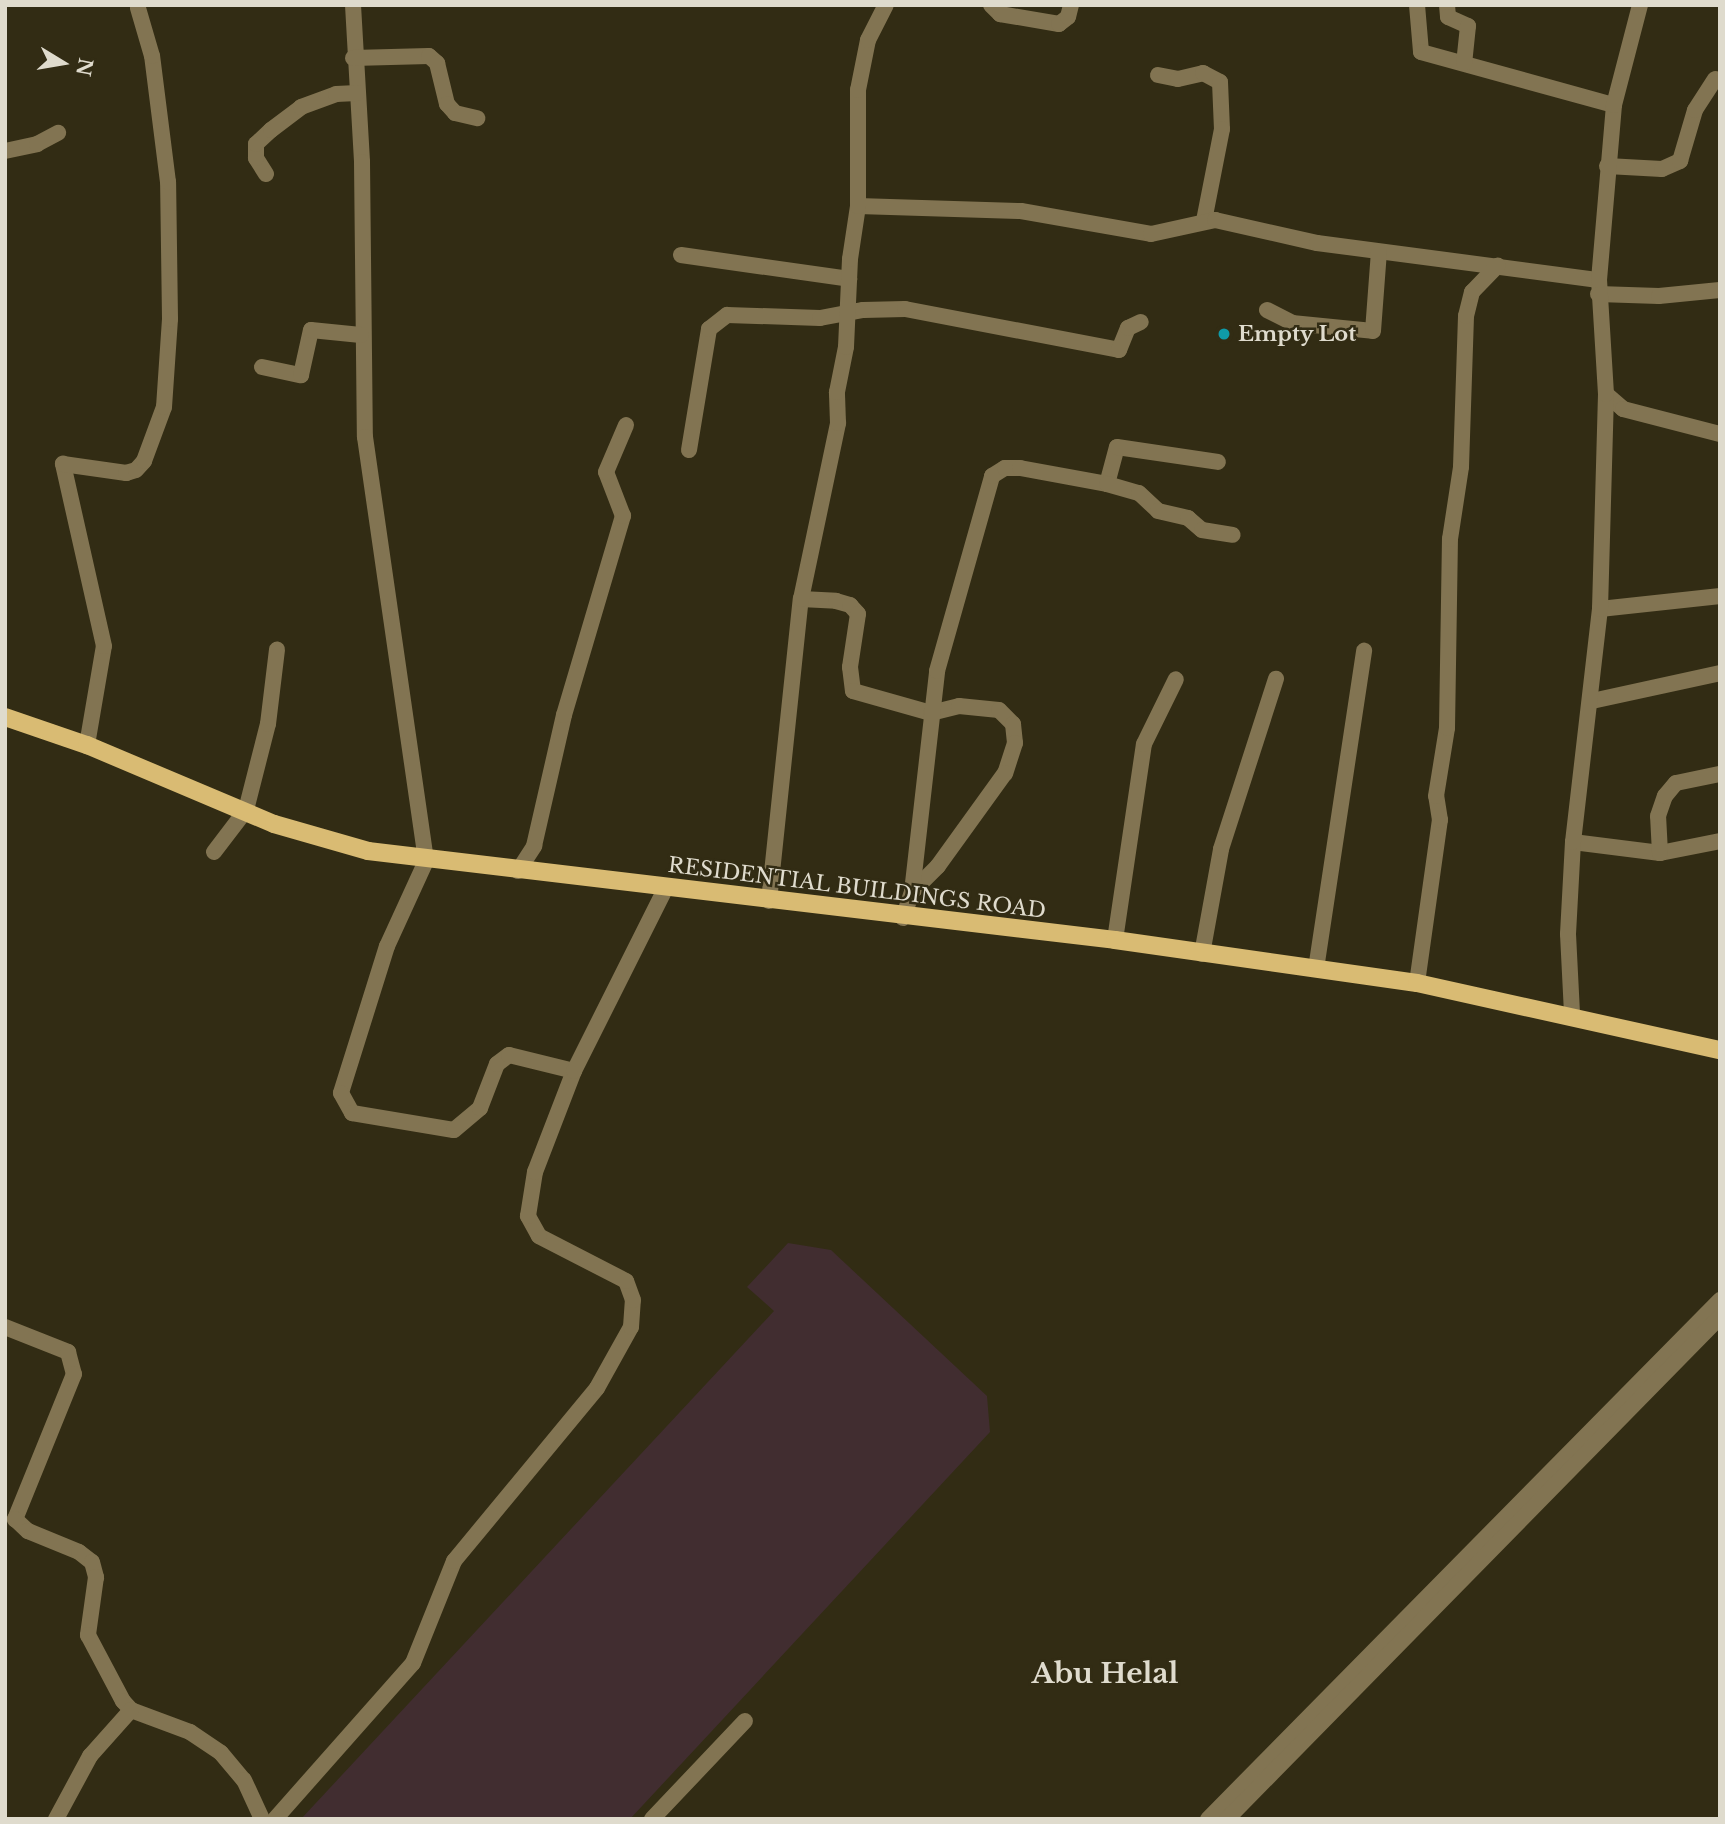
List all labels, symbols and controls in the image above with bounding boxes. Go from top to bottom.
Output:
north arrow [28,28,98,98]
text: N [71,56,97,78]
place label: Empty Lot [1238,321,1357,347]
marker: Empty Lot [1216,326,1232,342]
street label: RESIDENTIAL BUILDINGS ROAD [666,852,1048,924]
district label: Abu Helal [1032,1657,1178,1691]

